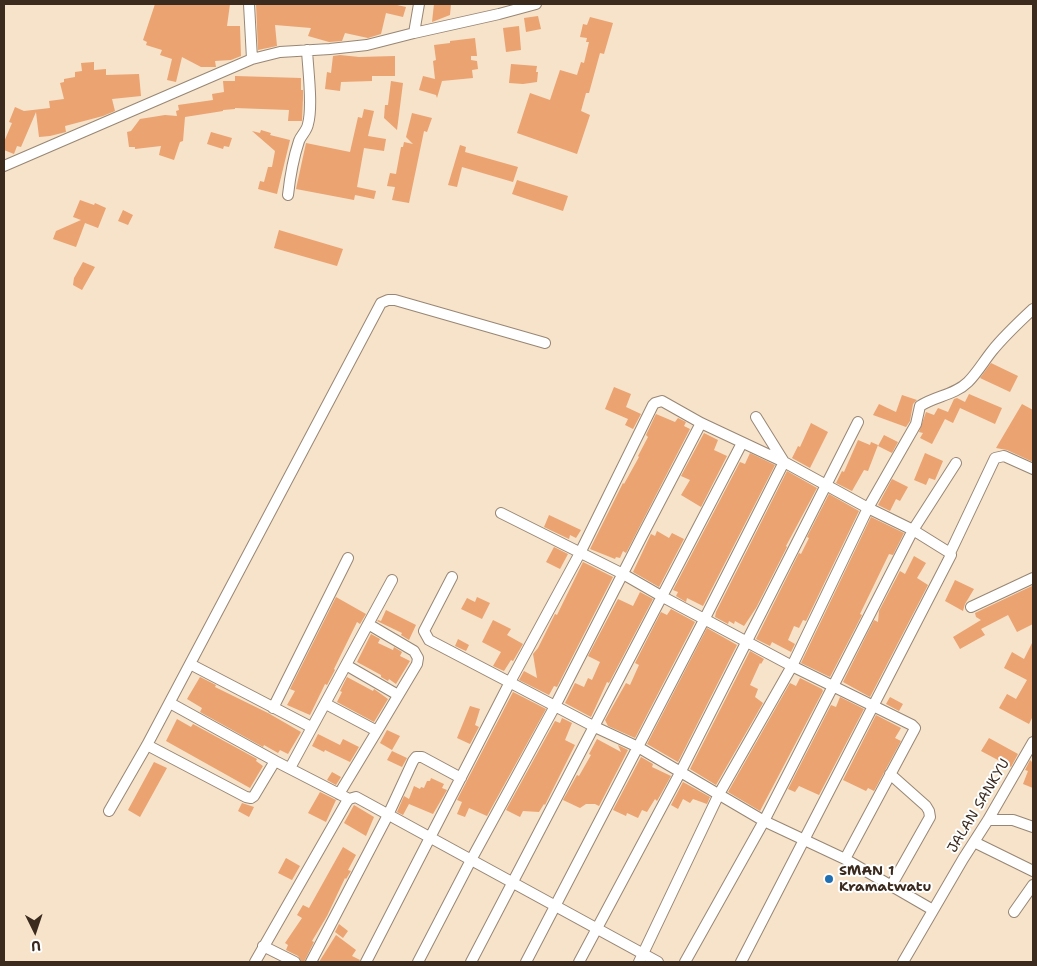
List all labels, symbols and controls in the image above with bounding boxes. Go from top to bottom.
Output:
street label: JALAN SANKYU [944,756,1014,856]
place label: SMAN 1 Kramatwatu [839,863,931,896]
marker: SMAN 1 Kramatwatu [823,873,835,885]
north arrow [10,906,60,956]
text: U [31,937,41,955]

